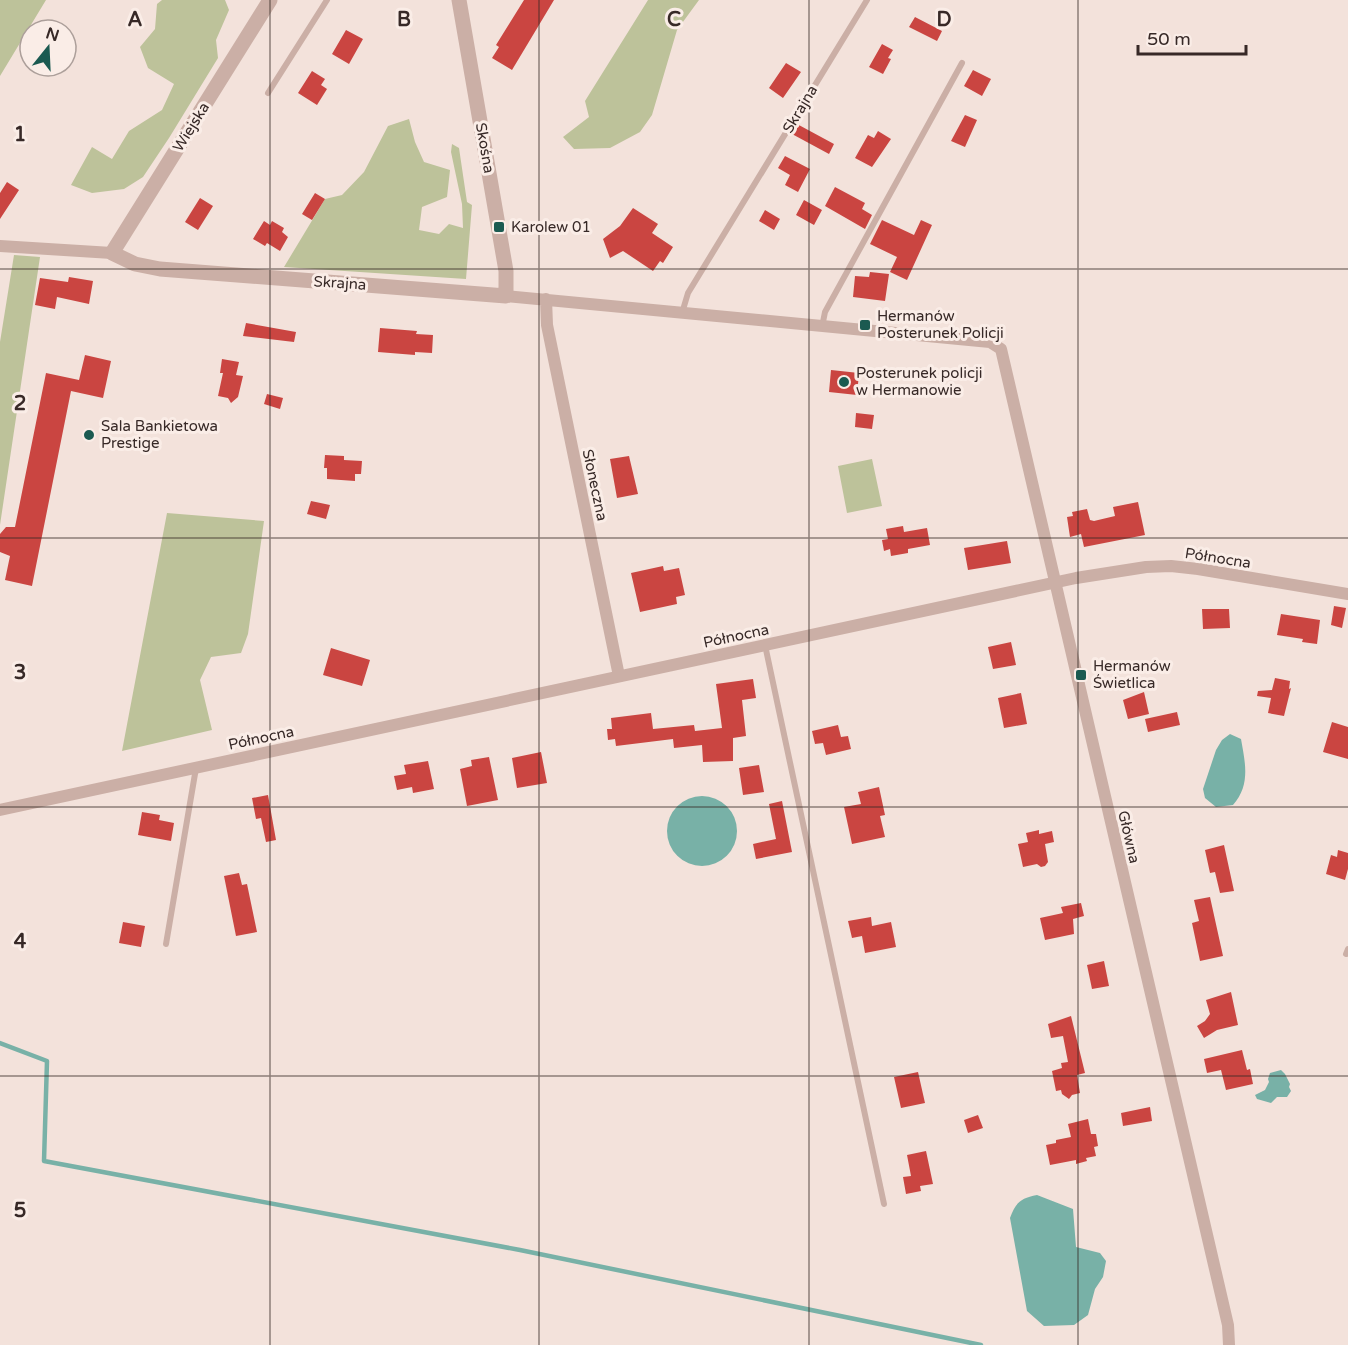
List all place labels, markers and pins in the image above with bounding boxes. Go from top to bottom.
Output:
place label: Karolew 01 [511,218,591,236]
marker: Karolew 01 [492,220,506,234]
place label: Hermanów Posterunek Policji [877,307,1004,342]
marker: Hermanów Posterunek Policji [858,318,872,332]
place label: Posterunek policji w Hermanowie [856,364,982,399]
marker: Posterunek policji w Hermanowie [837,375,851,389]
place label: Sala Bankietowa Prestige [101,417,218,452]
marker: Sala Bankietowa Prestige [82,428,96,442]
place label: Hermanów Świetlica [1093,657,1171,692]
marker: Hermanów Świetlica [1074,668,1088,682]

